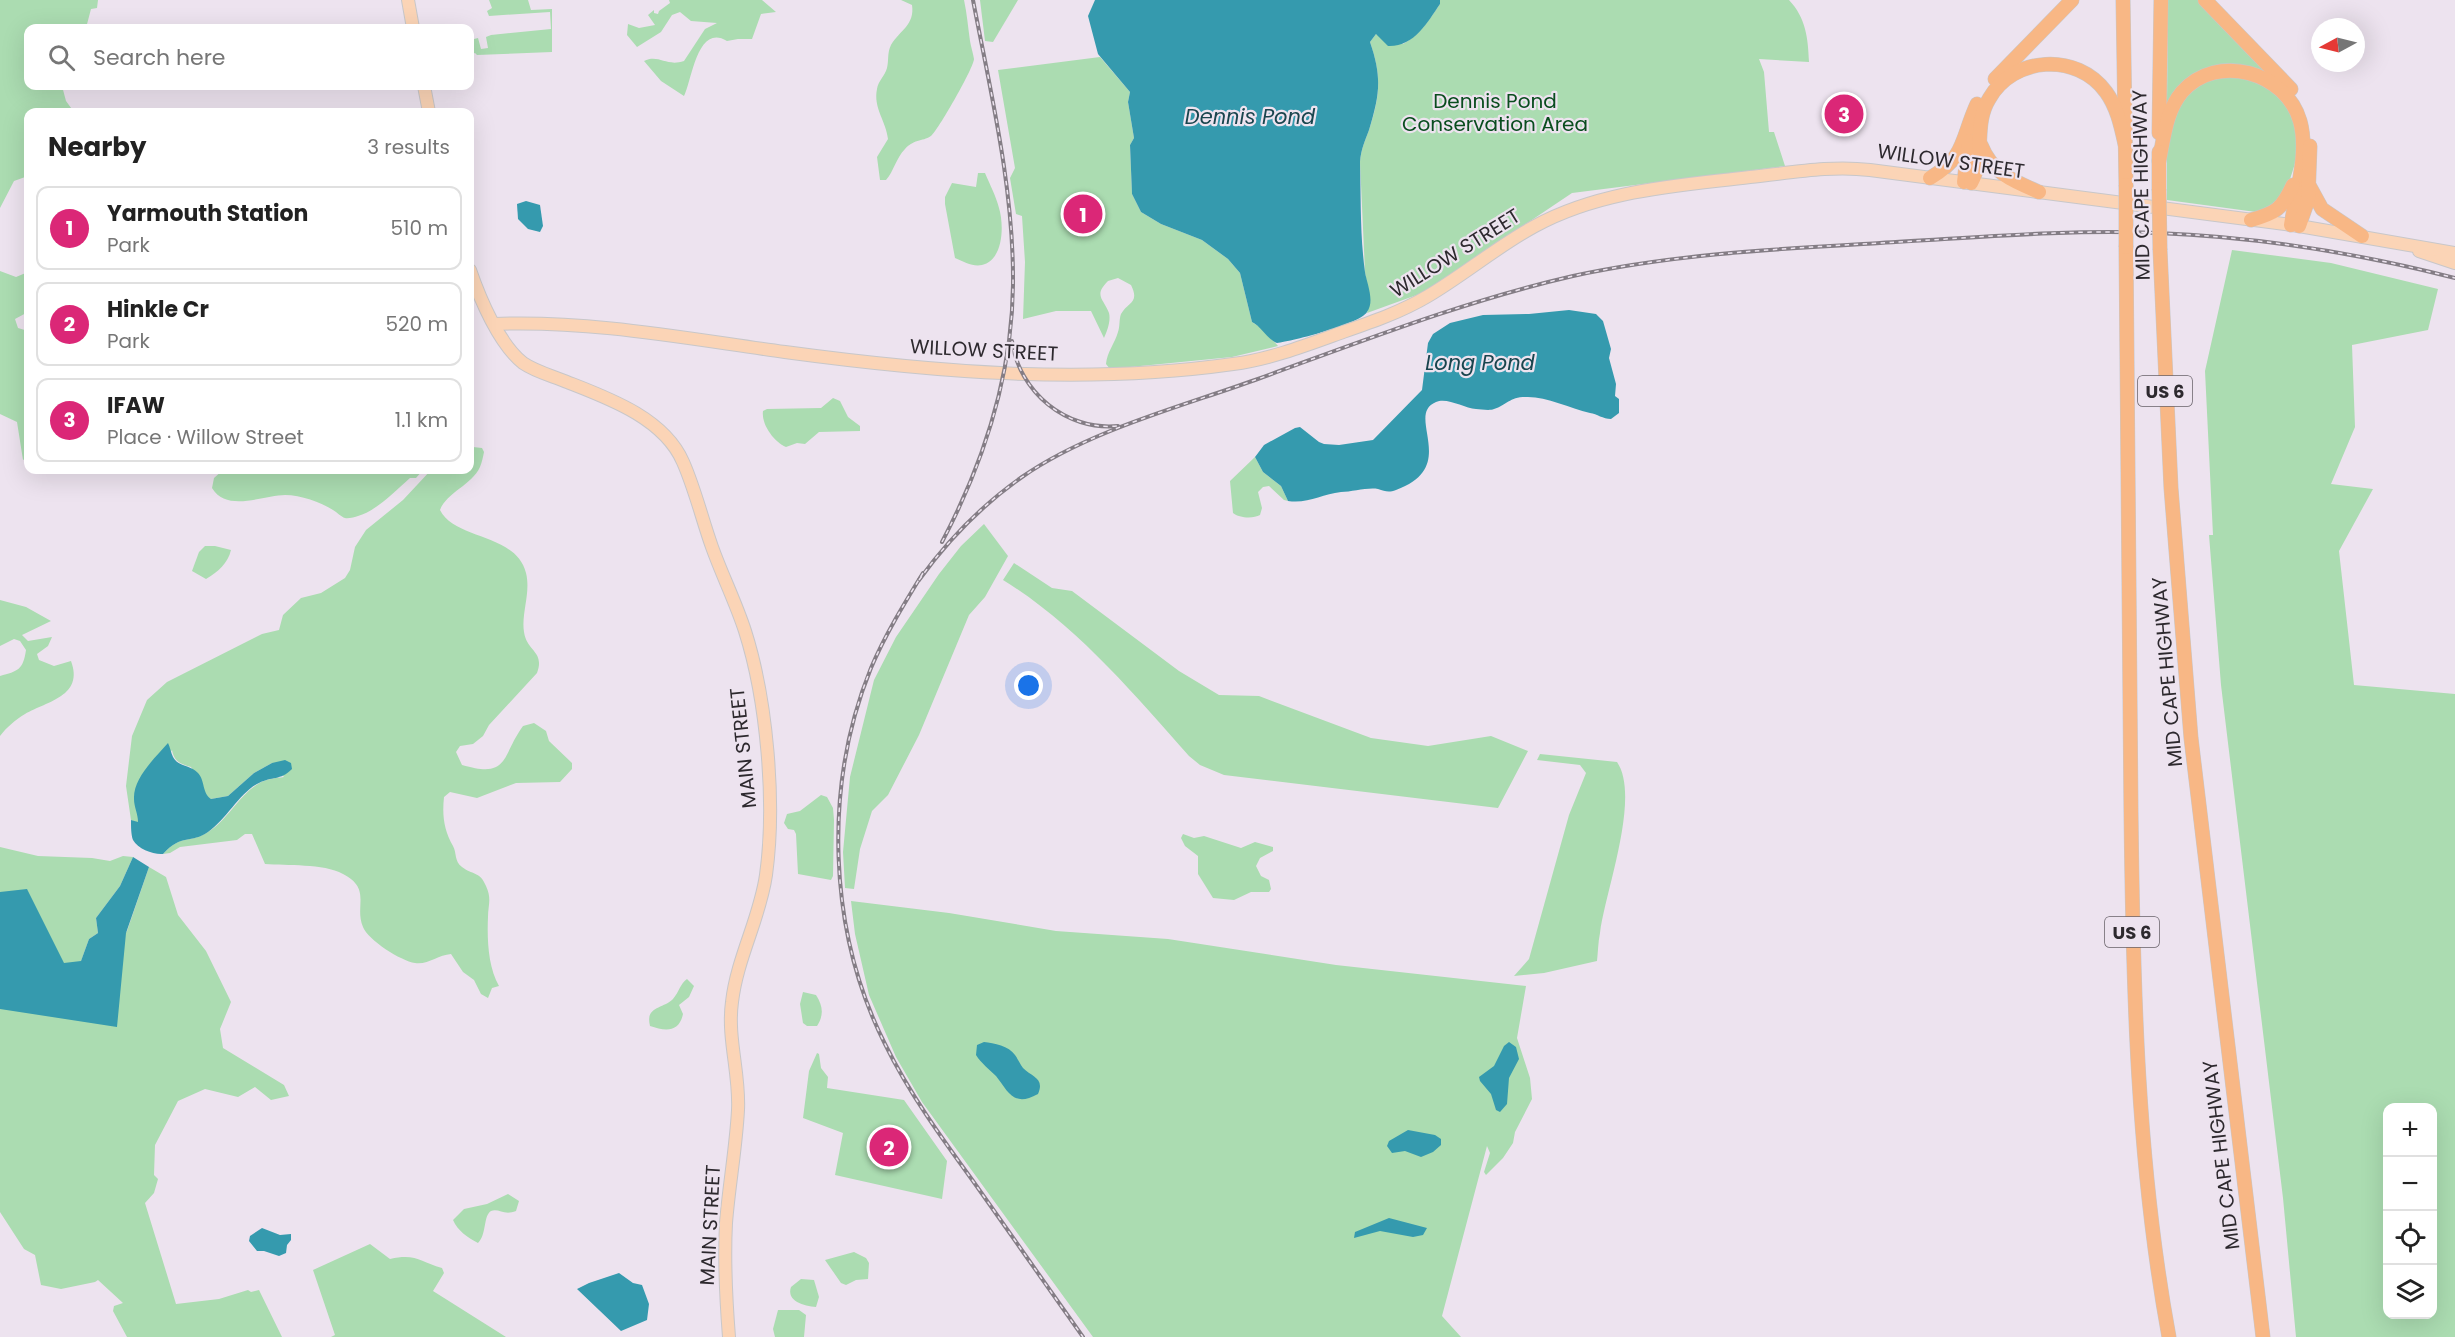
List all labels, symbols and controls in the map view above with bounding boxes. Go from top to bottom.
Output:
north arrow [2311,18,2365,72]
search box [24,24,474,90]
icon: search [45,41,78,74]
text: Search here [93,42,226,73]
park label: Dennis Pond Conservation Area [1402,87,1588,138]
street label: MID CAPE HIGHWAY [2125,89,2157,281]
pin: 3 [1824,92,1864,136]
water label: Dennis Pond [1185,102,1316,131]
text: Nearby [48,129,146,165]
text: 3 results [367,133,450,161]
street label: WILLOW STREET [1876,137,2027,185]
pin: 1 [1064,192,1102,236]
text: Yarmouth Station [107,198,308,229]
street label: WILLOW STREET [1385,202,1525,304]
text: 1 [66,214,73,242]
text: 510 m [391,214,448,242]
text: Park [107,231,150,259]
text: Hinkle Cr [107,294,209,325]
text: 2 [64,310,75,338]
text: 520 m [385,310,448,338]
text: Park [107,327,150,355]
street label: WILLOW STREET [909,332,1059,368]
water label: Long Pond [1425,348,1536,377]
road number: US 6 [2138,376,2192,406]
text: IFAW [107,390,165,421]
text: 3 [63,406,76,434]
text: 1.1 km [395,406,448,434]
text: Place · Willow Street [107,423,304,451]
street label: MID CAPE HIGHWAY [2145,576,2189,768]
your location [1014,671,1043,700]
street label: MAIN STREET [723,686,763,810]
road number: US 6 [2105,917,2159,947]
street label: MID CAPE HIGHWAY [2195,1058,2247,1251]
map controls [2383,1103,2437,1319]
button: + [2383,1103,2437,1157]
pin: 2 [870,1124,908,1170]
button: − [2383,1157,2437,1211]
street label: MAIN STREET [693,1164,727,1286]
button: locate [2383,1211,2437,1265]
button: layers [2383,1265,2437,1319]

